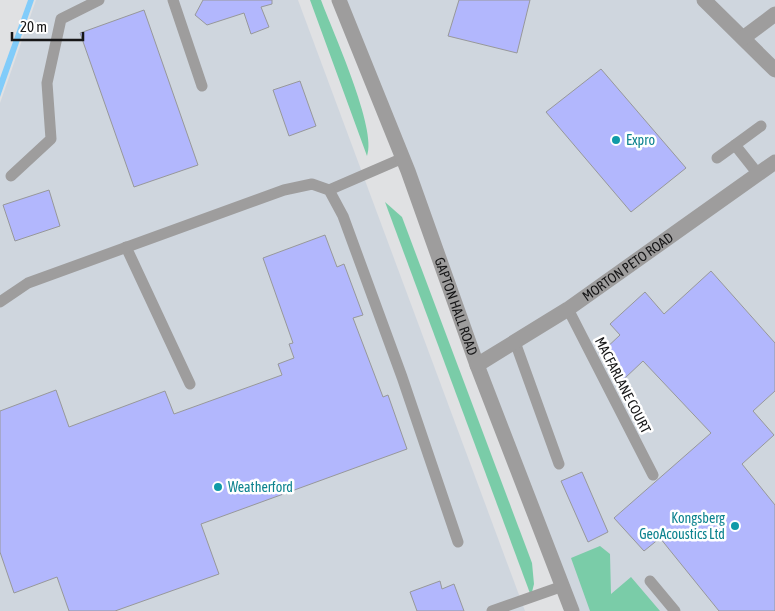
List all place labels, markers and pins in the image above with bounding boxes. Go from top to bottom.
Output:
place label: Expro [626,132,655,148]
marker: Expro [610,134,622,146]
place label: Weatherford [228,479,293,495]
marker: Weatherford [212,481,224,493]
place label: Kongsberg GeoAcoustics Ltd [639,510,725,542]
marker: Kongsberg GeoAcoustics Ltd [729,520,741,532]

